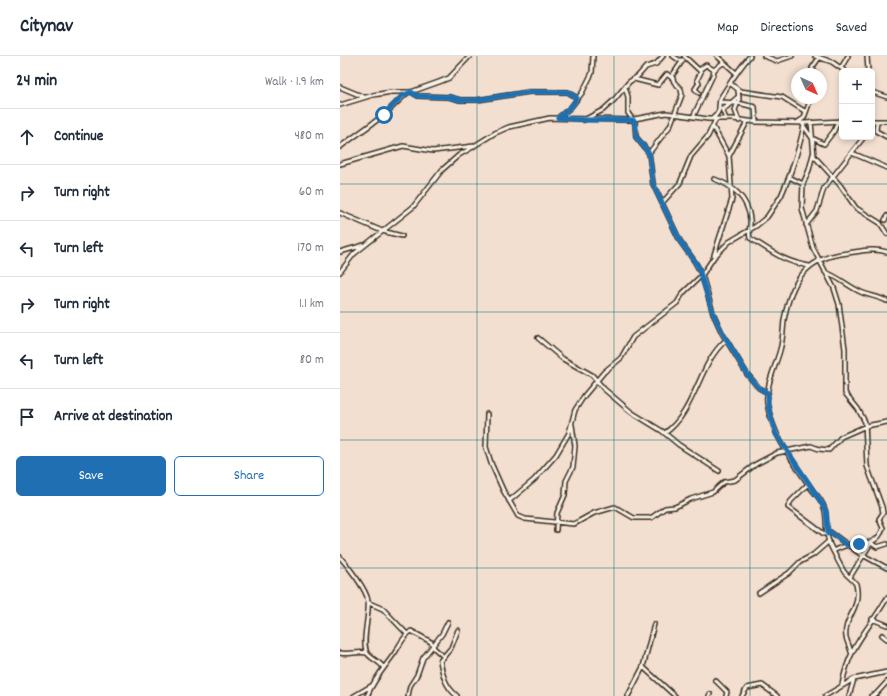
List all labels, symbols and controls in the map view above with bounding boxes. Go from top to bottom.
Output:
text: Citynav [20,14,73,41]
text: Map [717,18,739,38]
text: Directions [761,18,814,38]
text: Saved [836,18,867,38]
north arrow [791,68,827,104]
map controls [839,68,875,140]
button: + [839,68,875,104]
text: 24 min [16,70,57,94]
text: Walk · 1.9 km [265,73,324,92]
button: − [839,104,875,140]
route start [375,106,393,124]
icon: ahead [16,126,38,148]
text: Continue [54,126,103,148]
text: 480 m [294,127,324,146]
icon: right [16,182,38,204]
text: Turn right [54,182,110,204]
text: 60 m [299,183,324,202]
icon: left [16,238,38,260]
text: Turn left [54,238,103,260]
text: 170 m [297,239,324,258]
icon: right [16,294,38,316]
text: Turn right [54,294,110,316]
text: 1.1 km [299,295,324,314]
icon: left [16,350,38,372]
text: Turn left [54,350,103,372]
text: 80 m [300,351,324,370]
icon: arrive [16,406,38,428]
text: Arrive at destination [54,406,172,428]
button: Save [16,456,166,496]
button: Share [174,456,324,496]
route end [850,535,868,553]

